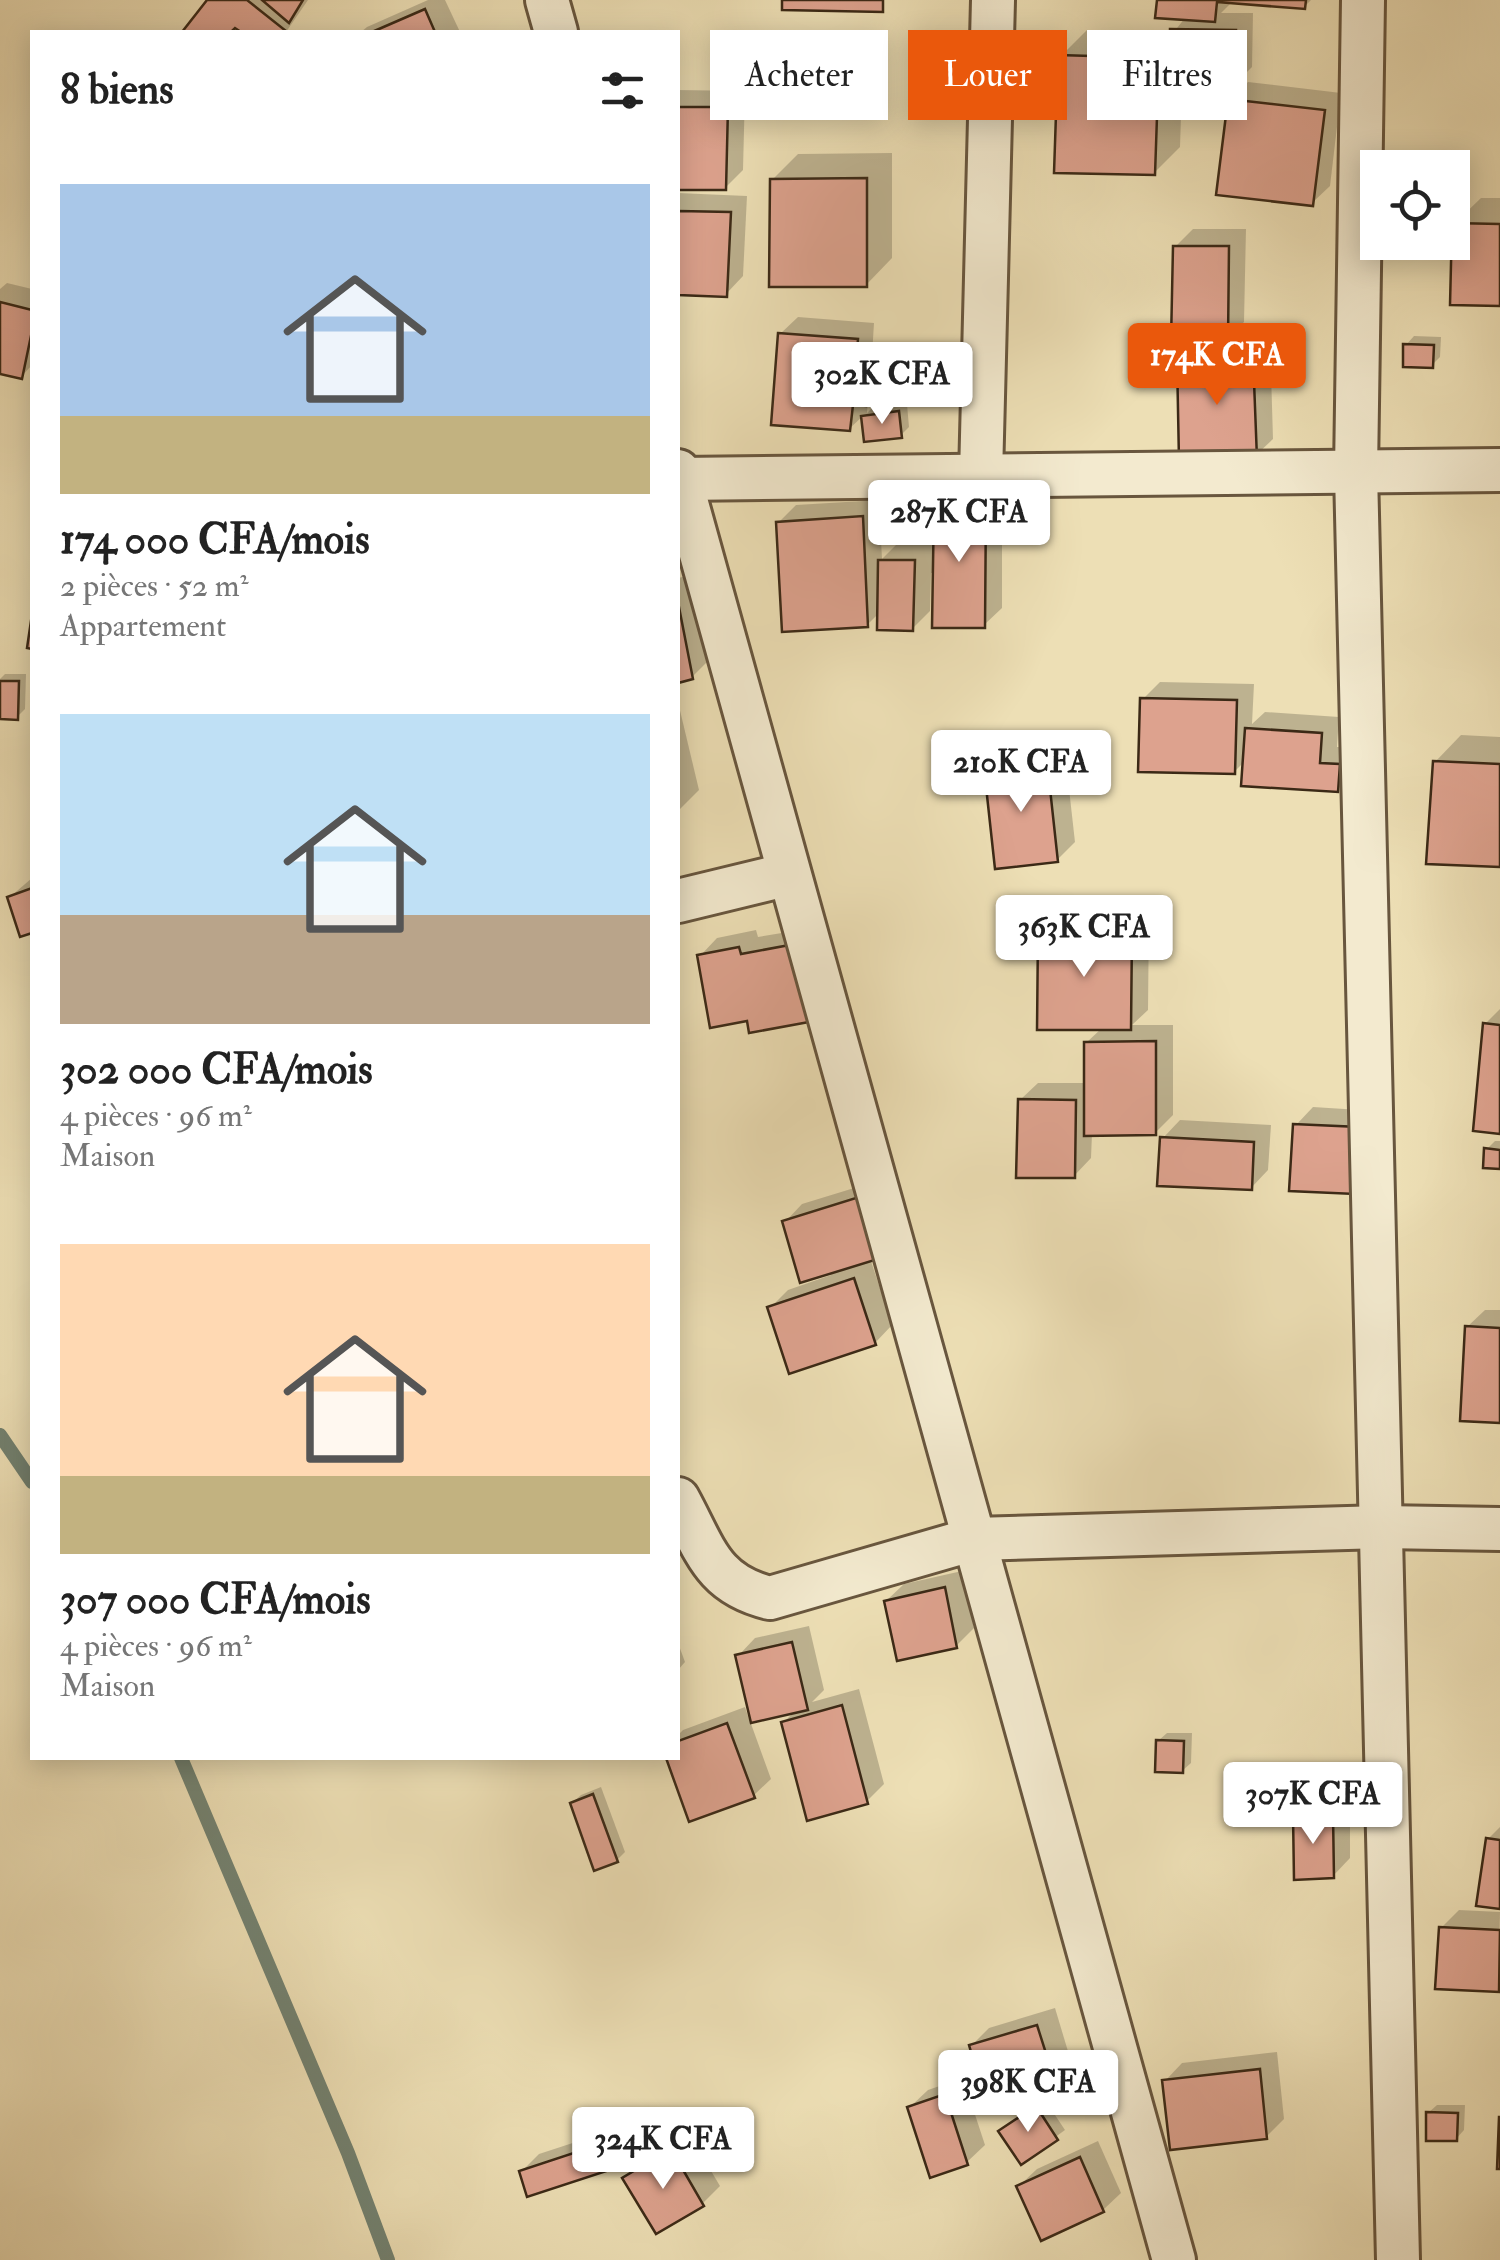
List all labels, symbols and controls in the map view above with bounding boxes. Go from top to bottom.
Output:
chip: Acheter [710,30,888,120]
chip: Louer [908,30,1067,120]
chip: Filtres [1087,30,1247,120]
icon: filters [595,63,650,118]
text: 8 biens [60,64,174,116]
map controls [1360,150,1470,260]
button: locate [1360,150,1470,260]
icon: home [265,249,445,429]
pin: 174K CFA [1114,323,1320,408]
text: 174K CFA [1150,335,1284,375]
pin: 302K CFA [779,342,985,427]
text: 302K CFA [814,354,950,394]
pin: 287K CFA [856,480,1062,565]
text: 287K CFA [890,492,1028,532]
text: 174 000 CFA/mois [60,514,370,566]
text: 2 pièces · 52 m² [60,566,248,606]
text: Appartement [60,606,226,646]
pin: 210K CFA [918,730,1124,815]
text: 210K CFA [953,742,1089,782]
icon: home [265,779,445,959]
pin: 363K CFA [981,895,1187,980]
text: 363K CFA [1018,907,1150,947]
text: 302 000 CFA/mois [60,1044,373,1096]
text: 4 pièces · 96 m² [60,1096,252,1136]
text: Maison [60,1136,155,1176]
icon: home [265,1309,445,1489]
text: 307 000 CFA/mois [60,1574,371,1626]
text: 4 pièces · 96 m² [60,1626,252,1666]
text: Maison [60,1666,155,1706]
pin: 307K CFA [1210,1762,1416,1847]
text: 307K CFA [1245,1774,1381,1814]
pin: 398K CFA [925,2050,1131,2135]
text: 398K CFA [960,2062,1096,2102]
pin: 324K CFA [560,2107,766,2192]
text: 324K CFA [594,2119,732,2159]

